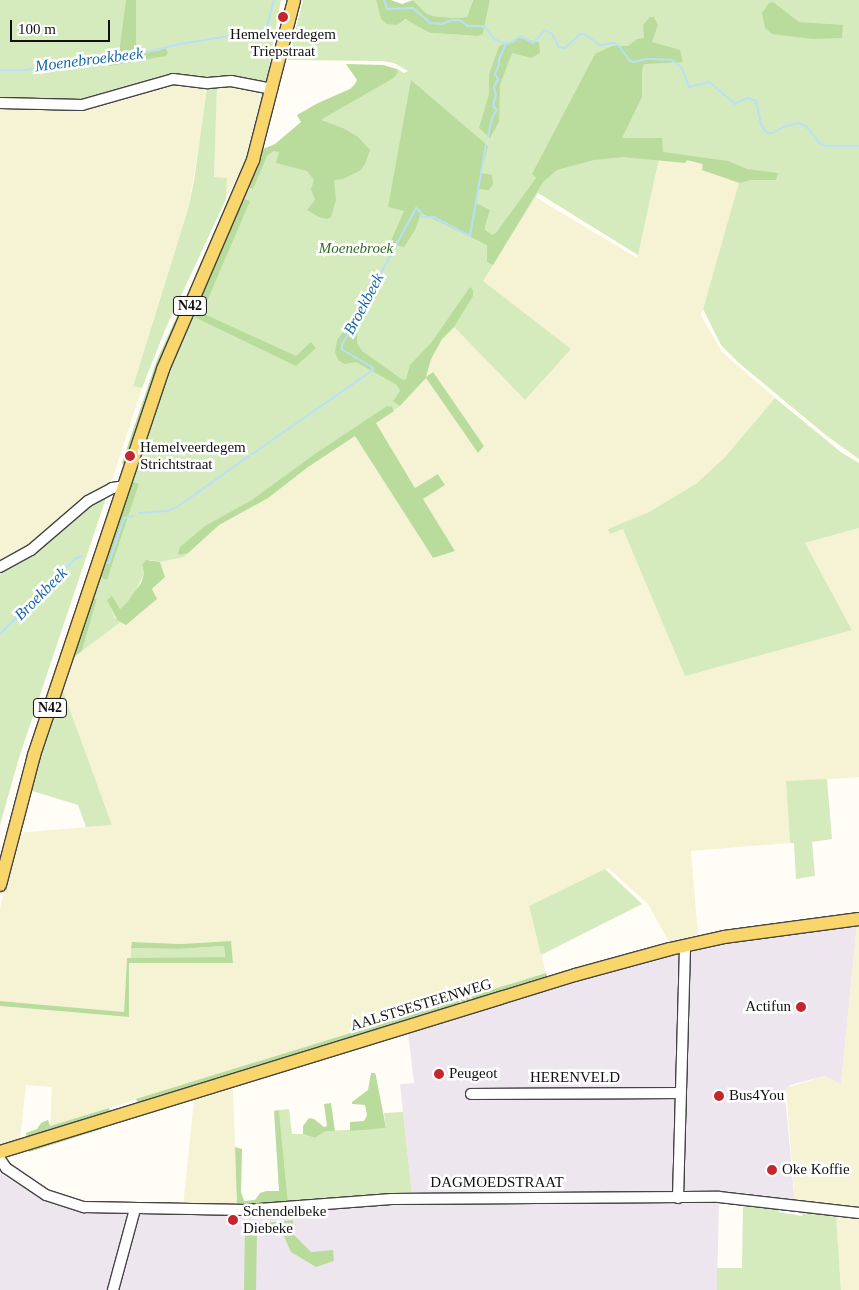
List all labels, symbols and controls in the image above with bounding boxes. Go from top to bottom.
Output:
scale bar [12,10,112,42]
marker: Hemelveerdegem Triepstraat [277,11,289,23]
text: 100 m [18,21,56,37]
place label: Hemelveerdegem Triepstraat [230,25,336,60]
water label: Moenebroekbeek [34,44,144,76]
park label: Moenebroek [319,240,393,258]
water label: Broekbeek [340,270,388,338]
road number: N42 [172,294,208,318]
place label: Hemelveerdegem Strichtstraat [140,438,246,473]
marker: Hemelveerdegem Strichtstraat [124,450,136,462]
water label: Broekbeek [11,564,71,624]
road number: N42 [32,696,68,720]
street label: AALSTSESTEENWEG [348,975,494,1035]
place label: Actifun [745,998,791,1016]
marker: Actifun [795,1001,807,1013]
place label: Peugeot [449,1065,497,1083]
marker: Peugeot [433,1068,445,1080]
street label: HERENVELD [530,1069,620,1087]
place label: Bus4You [729,1087,784,1105]
marker: Bus4You [713,1090,725,1102]
place label: Oke Koffie [782,1161,850,1179]
marker: Oke Koffie [766,1164,778,1176]
street label: DAGMOEDSTRAAT [430,1174,564,1192]
place label: Schendelbeke Diebeke [243,1202,326,1237]
marker: Schendelbeke Diebeke [227,1214,239,1226]

